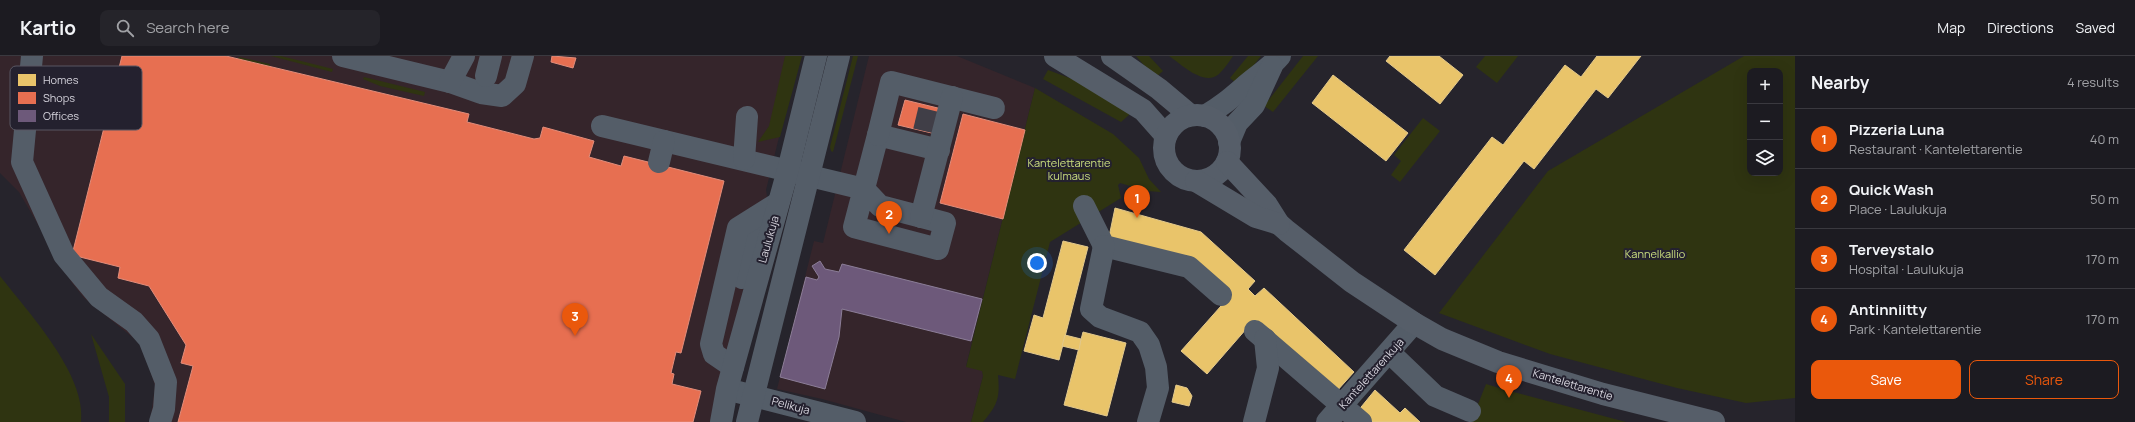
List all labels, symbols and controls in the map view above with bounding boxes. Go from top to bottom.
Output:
search box [100,10,380,46]
text: Kartio [20,15,76,41]
icon: search [114,17,136,39]
text: Search here [146,17,230,38]
text: Map [1937,18,1965,37]
text: Directions [1987,18,2054,37]
text: Saved [2076,18,2115,37]
legend [10,66,142,130]
map controls [1747,68,1783,176]
button: + [1747,68,1783,104]
text: Nearby [1811,71,1869,94]
text: Homes [43,72,79,87]
text: 4 results [2067,73,2119,91]
text: Shops [43,90,75,105]
button: − [1747,104,1783,140]
text: Offices [43,108,79,123]
text: Pizzeria Luna [1849,119,1944,140]
text: 1 [1821,130,1827,148]
text: 40 m [2090,130,2119,148]
button: layers [1747,140,1783,176]
text: Restaurant · Kantelettarentie [1849,140,2023,158]
park label: Kantelettarentie kulmaus [1027,155,1111,183]
text: Quick Wash [1849,179,1934,200]
pin: 1 [1124,185,1150,218]
text: 2 [1820,190,1828,208]
text: 50 m [2090,190,2119,208]
text: Place · Laulukuja [1849,200,1947,218]
pin: 2 [876,201,902,234]
street label: Laulukuja [754,214,782,264]
text: Terveystalo [1849,239,1934,260]
park label: Kannelkallio [1625,246,1686,261]
text: 3 [1820,250,1828,268]
text: 170 m [2086,250,2119,268]
your location [1027,253,1047,273]
text: Hospital · Laulukuja [1849,260,1964,278]
text: Antinniitty [1849,299,1927,320]
pin: 3 [562,303,588,336]
text: 4 [1820,310,1828,328]
text: 170 m [2086,310,2119,328]
text: Park · Kantelettarentie [1849,320,1981,338]
street label: Kantelettarenkuja [1335,334,1407,412]
button: Save [1811,360,1961,399]
button: Share [1969,360,2119,399]
pin: 4 [1496,365,1522,398]
street label: Kantelettarentie [1531,365,1615,403]
street label: Pelikuja [770,393,812,417]

